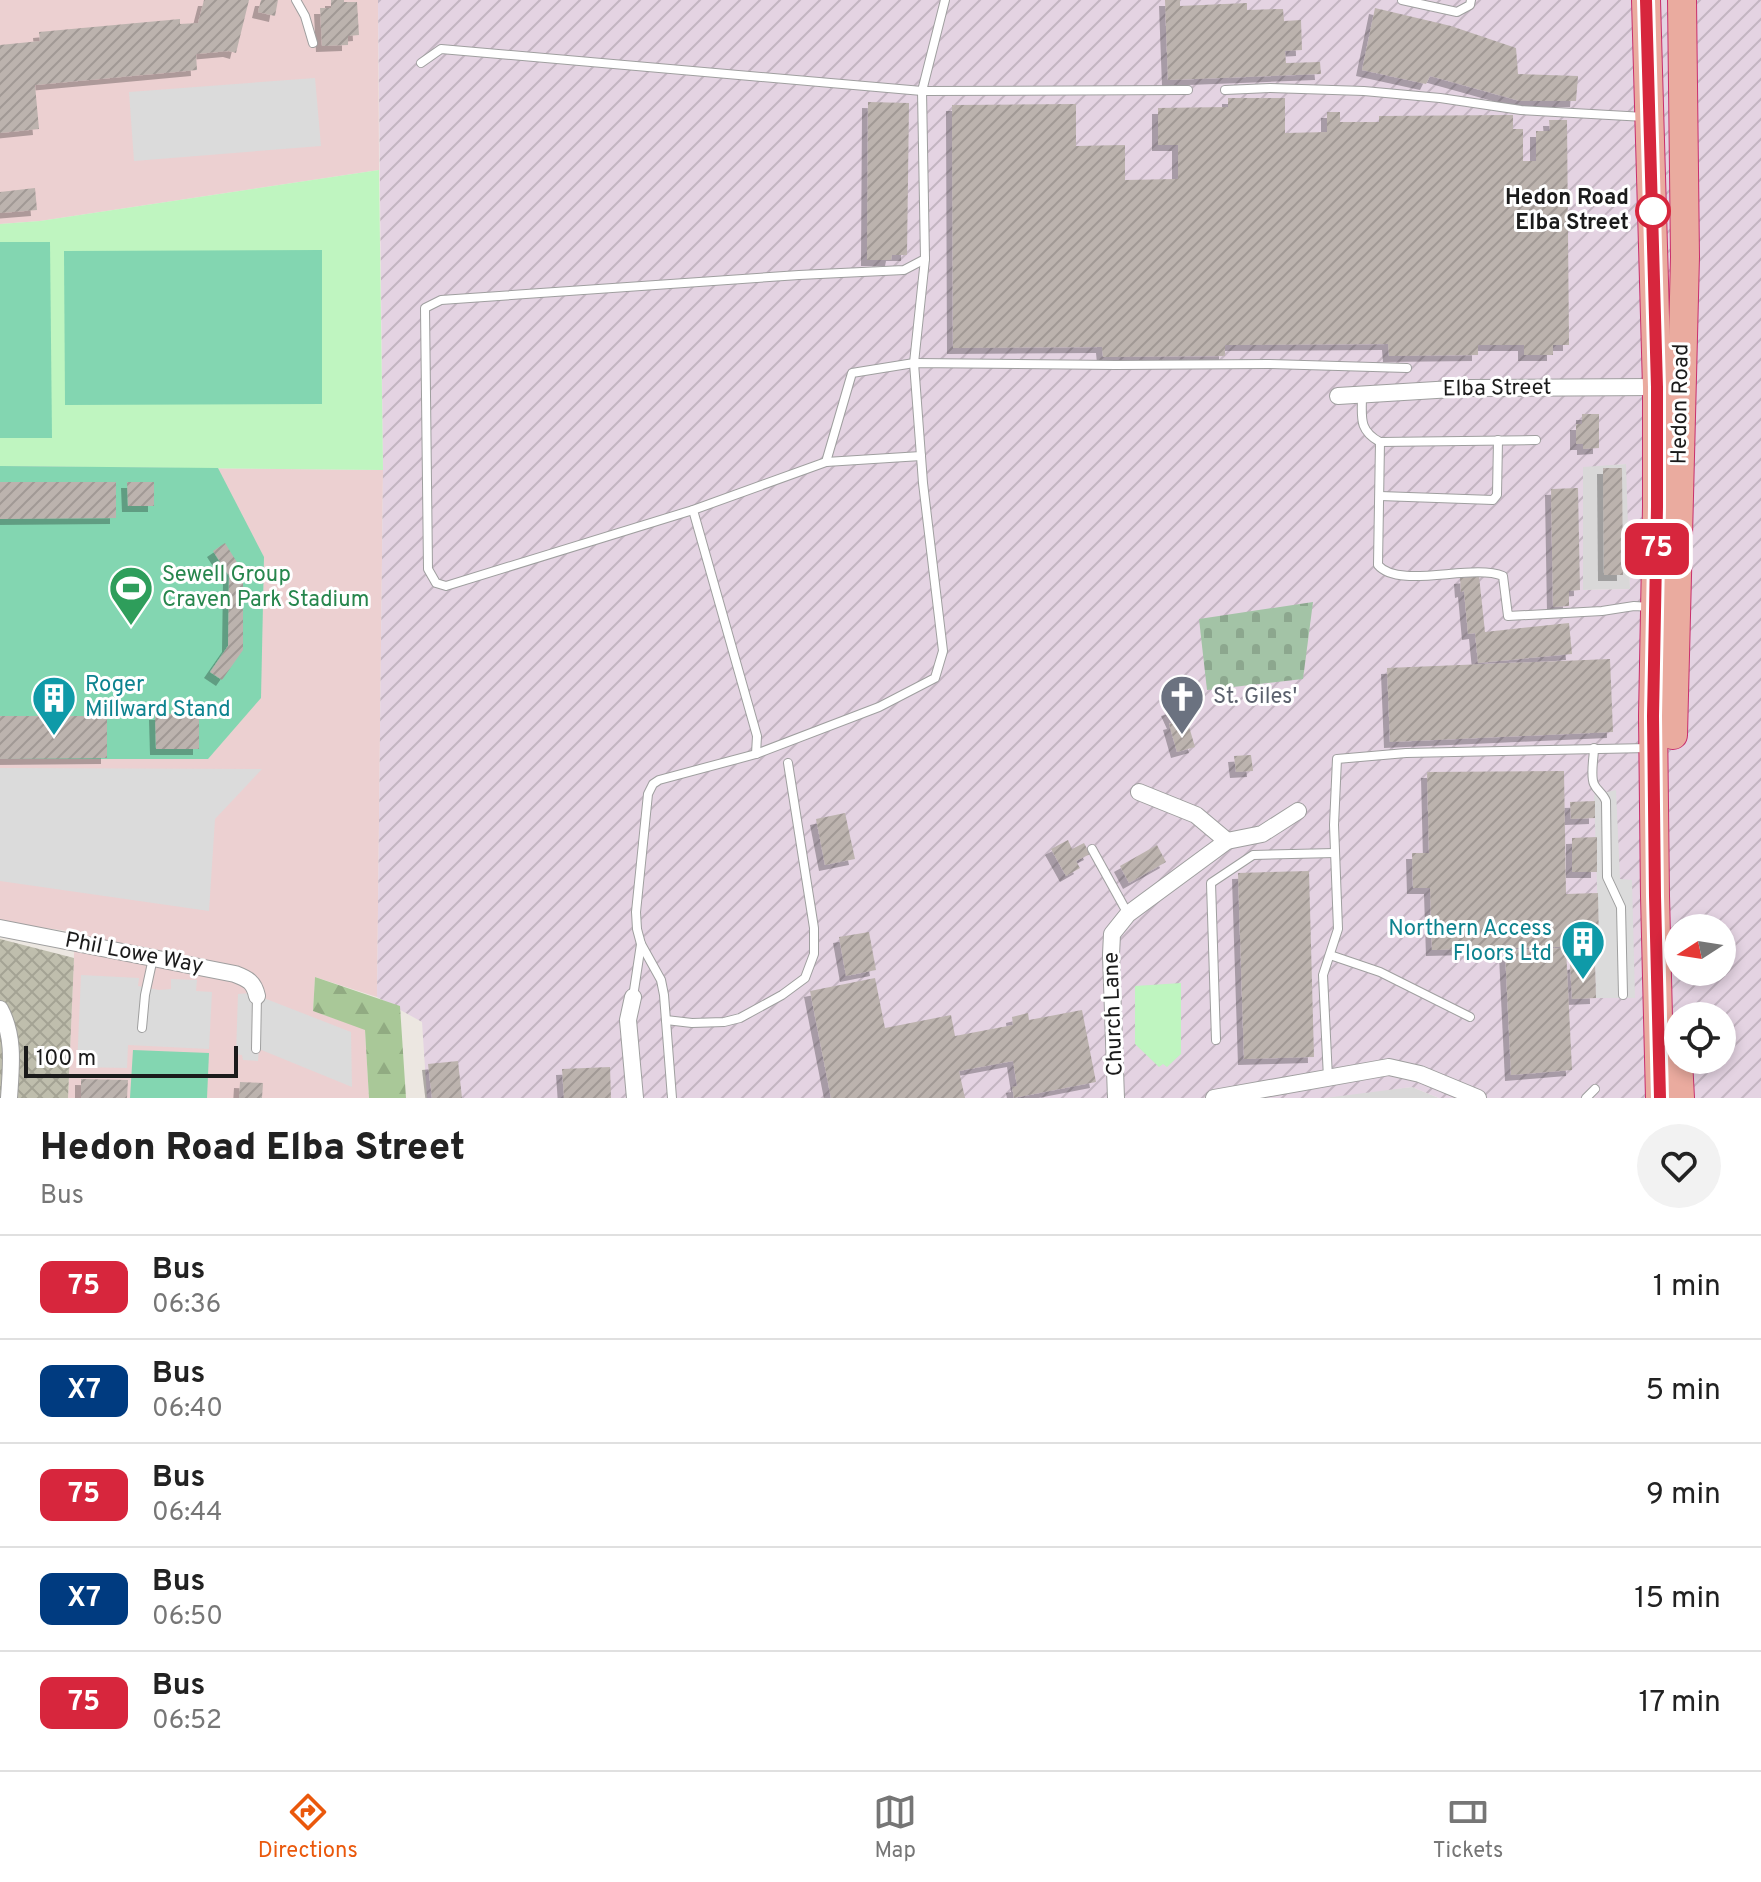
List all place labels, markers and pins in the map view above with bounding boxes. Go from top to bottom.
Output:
place label: Hedon Road Elba Street [1505,185,1629,237]
marker: Hedon Road Elba Street [1636,194,1670,228]
place label: Sewell Group Craven Park Stadium [162,562,369,614]
sports icon: Sewell Group Craven Park Stadium [107,564,155,627]
place label: Roger Millward Stand [85,672,231,724]
church icon: St. Giles' [1158,673,1206,736]
building icon: Roger Millward Stand [30,674,78,737]
place label: St. Giles' [1213,684,1297,711]
place label: Northern Access Floors Ltd [1388,916,1552,968]
building icon: Northern Access Floors Ltd [1559,918,1607,981]

